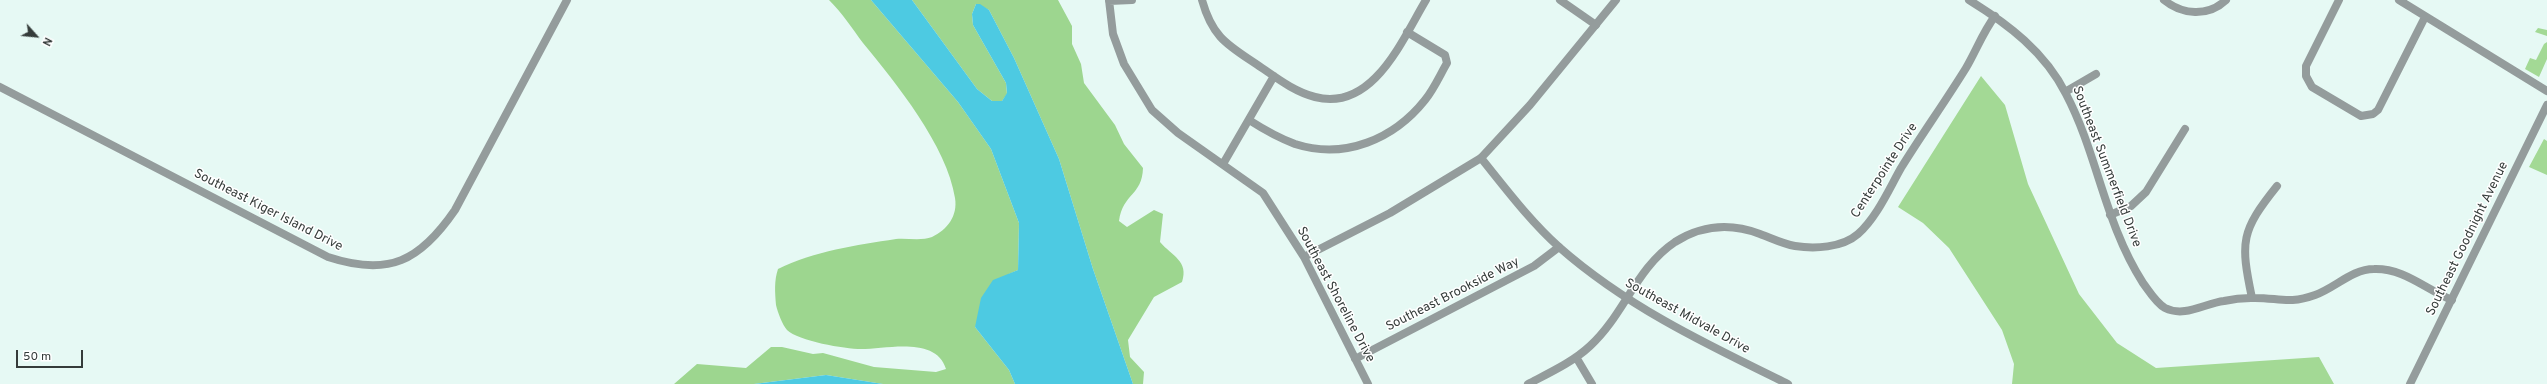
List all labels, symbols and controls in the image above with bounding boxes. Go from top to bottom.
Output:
north arrow [16,16,56,56]
text: N [39,35,55,48]
street label: Southeast Summerfield Drive [2068,84,2144,250]
street label: Centerpointe Drive [1848,120,1922,222]
street label: Southeast Goodnight Avenue [2424,159,2512,319]
street label: Southeast Kiger Island Drive [191,167,345,255]
street label: Southeast Shoreline Drive [1293,225,1377,365]
street label: Southeast Brookside Way [1384,255,1522,335]
street label: Southeast Midvale Drive [1622,276,1752,358]
scale bar [18,342,85,368]
text: 50 m [23,349,51,365]

